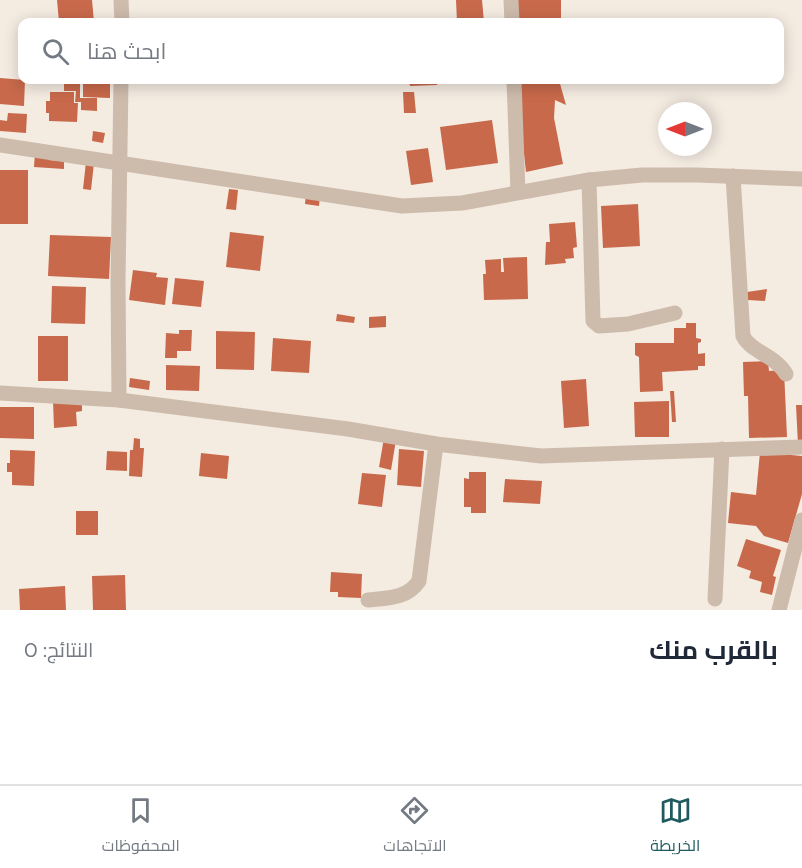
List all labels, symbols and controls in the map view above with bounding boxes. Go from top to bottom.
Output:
search box [18,18,784,84]
icon: search [39,35,72,68]
text: ابحث هنا [87,37,166,66]
north arrow [658,102,712,156]
text: بالقرب منك [649,633,778,667]
text: النتائج: 0 [24,637,94,663]
tab: المحفوظات [102,794,180,860]
tab: الاتجاهات [383,794,447,860]
tab: الخريطة [650,794,700,860]

